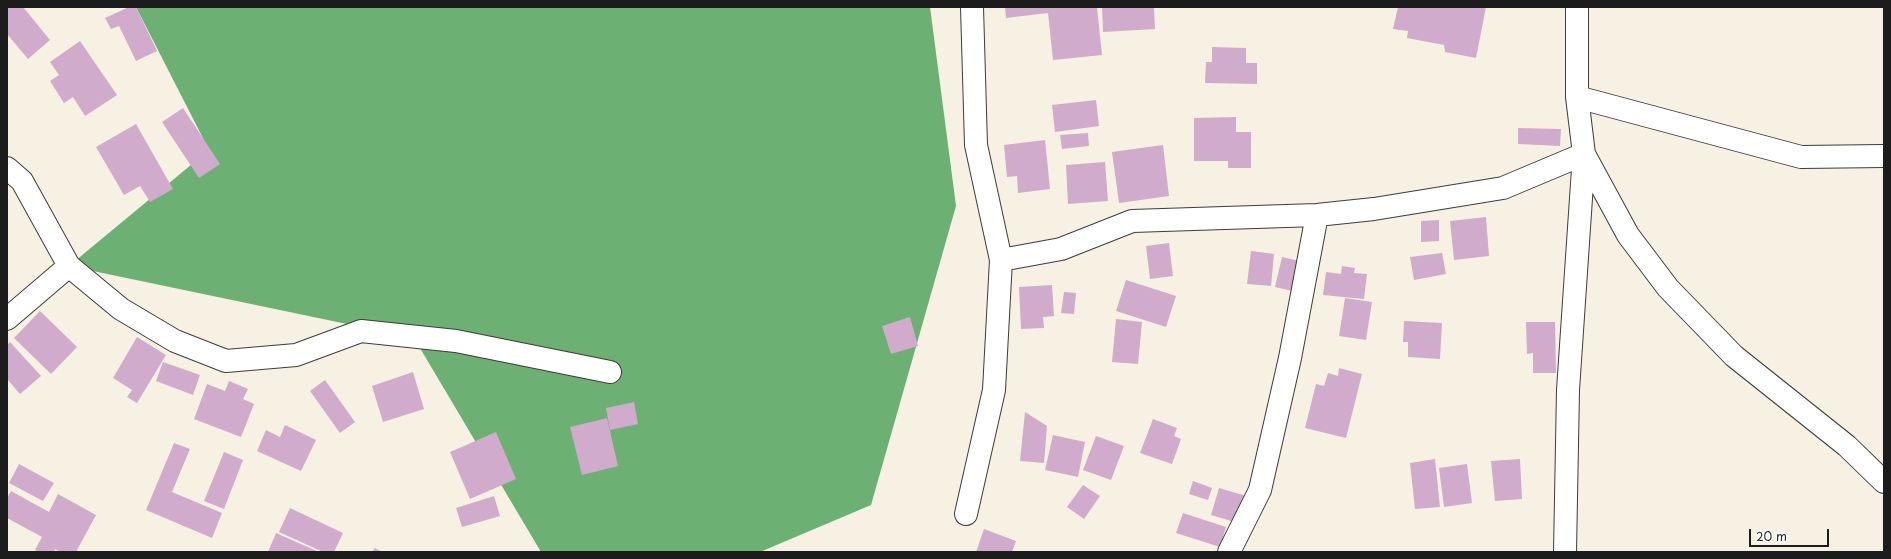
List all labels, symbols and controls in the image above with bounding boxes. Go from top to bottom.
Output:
scale bar [1751,521,1831,547]
text: 20 m [1756,527,1787,545]

